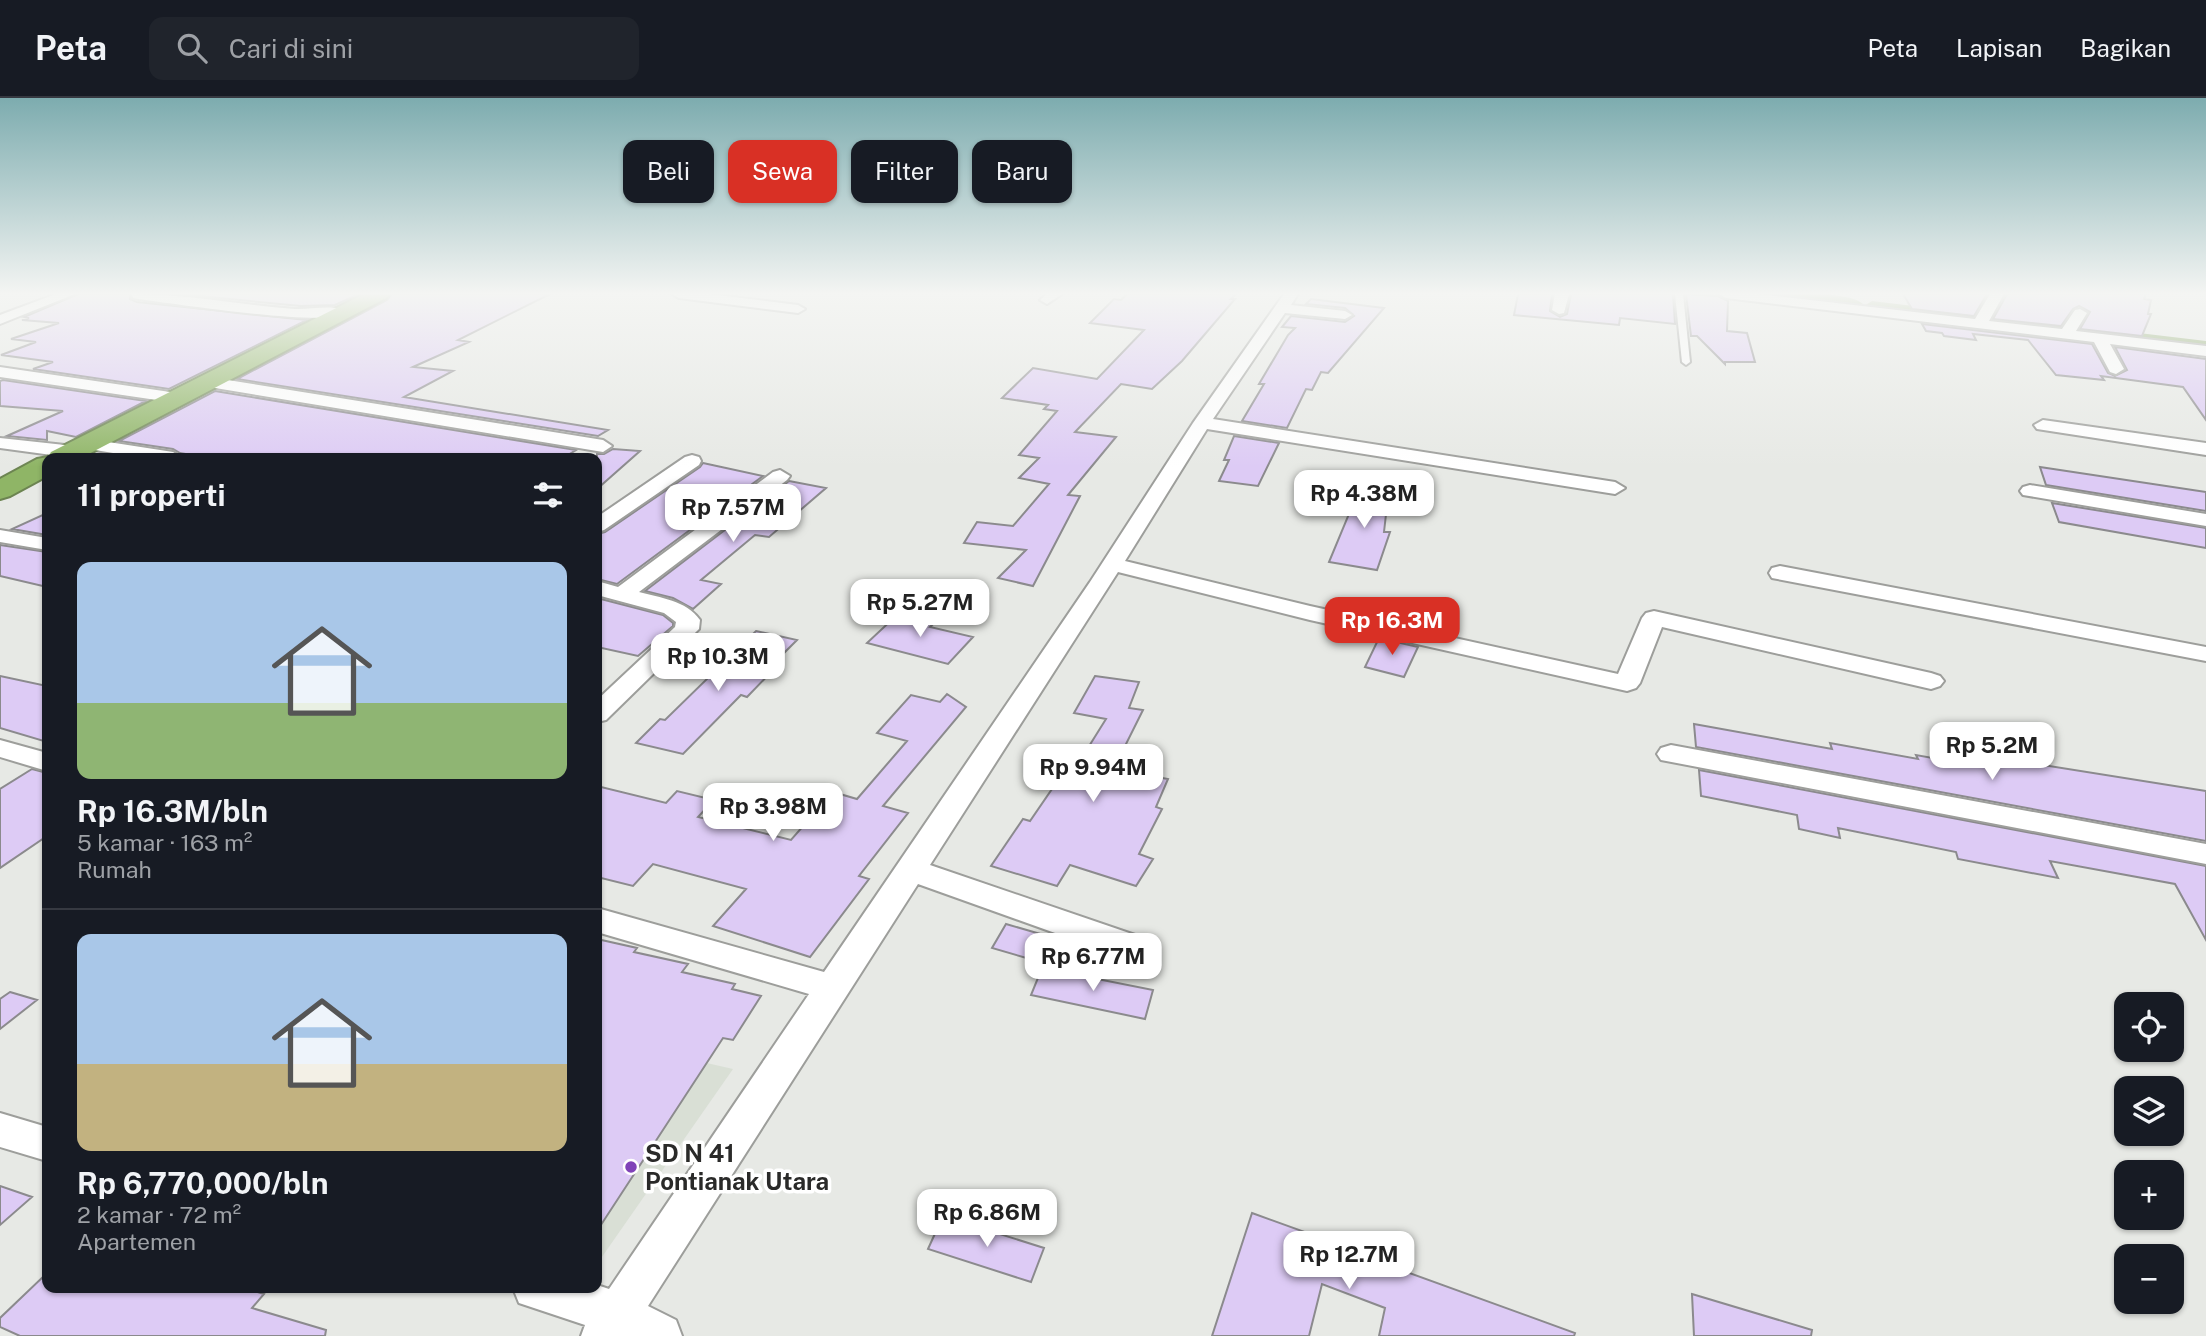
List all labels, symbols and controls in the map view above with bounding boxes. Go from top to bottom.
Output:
search box [149,17,639,80]
text: Peta [35,29,107,67]
icon: search [173,29,211,67]
text: Cari di sini [229,33,353,64]
text: Peta [1867,34,1918,62]
text: Lapisan [1956,34,2042,62]
text: Bagikan [2080,34,2171,62]
chip: Beli [623,140,714,203]
chip: Sewa [728,140,837,203]
chip: Filter [851,140,958,203]
chip: Baru [972,140,1072,203]
pin: Rp 4.38M [1292,470,1436,530]
icon: filters [529,476,567,514]
text: 11 properti [77,477,225,513]
text: Rp 4.38M [1310,479,1418,506]
pin: Rp 7.57M [661,484,805,544]
text: Rp 7.57M [681,493,785,520]
pin: Rp 5.27M [848,580,992,639]
text: Rp 5.27M [866,588,974,615]
pin: Rp 16.3M [1320,598,1464,657]
text: Rp 16.3M [1341,606,1443,633]
icon: home [259,608,385,734]
pin: Rp 10.3M [646,634,790,693]
text: Rp 10.3M [667,642,769,669]
pin: Rp 5.2M [1927,722,2057,782]
text: Rp 5.2M [1946,731,2038,758]
pin: Rp 9.94M [1021,744,1165,804]
text: Rp 9.94M [1039,753,1147,780]
pin: Rp 3.98M [701,784,845,843]
text: Rp 3.98M [719,792,827,819]
text: Rp 16.3M/bln [77,793,268,829]
text: 5 kamar · 163 m² [77,829,252,856]
text: Rumah [77,856,152,883]
pin: Rp 6.77M [1021,934,1165,993]
text: Rp 6.77M [1041,942,1145,969]
icon: home [259,980,385,1106]
map controls [2114,992,2184,1314]
button: locate [2114,992,2184,1062]
button: layers [2114,1076,2184,1146]
place label: SD N 41 Pontianak Utara [645,1139,829,1195]
marker: SD N 41 Pontianak Utara [623,1159,639,1175]
button: + [2114,1160,2184,1230]
text: Rp 6,770,000/bln [77,1165,328,1201]
pin: Rp 6.86M [915,1190,1059,1249]
text: Rp 6.86M [933,1198,1041,1225]
text: 2 kamar · 72 m² [77,1201,241,1228]
text: Apartemen [77,1228,196,1255]
pin: Rp 12.7M [1277,1232,1421,1291]
text: Rp 12.7M [1299,1240,1399,1267]
button: − [2114,1244,2184,1314]

